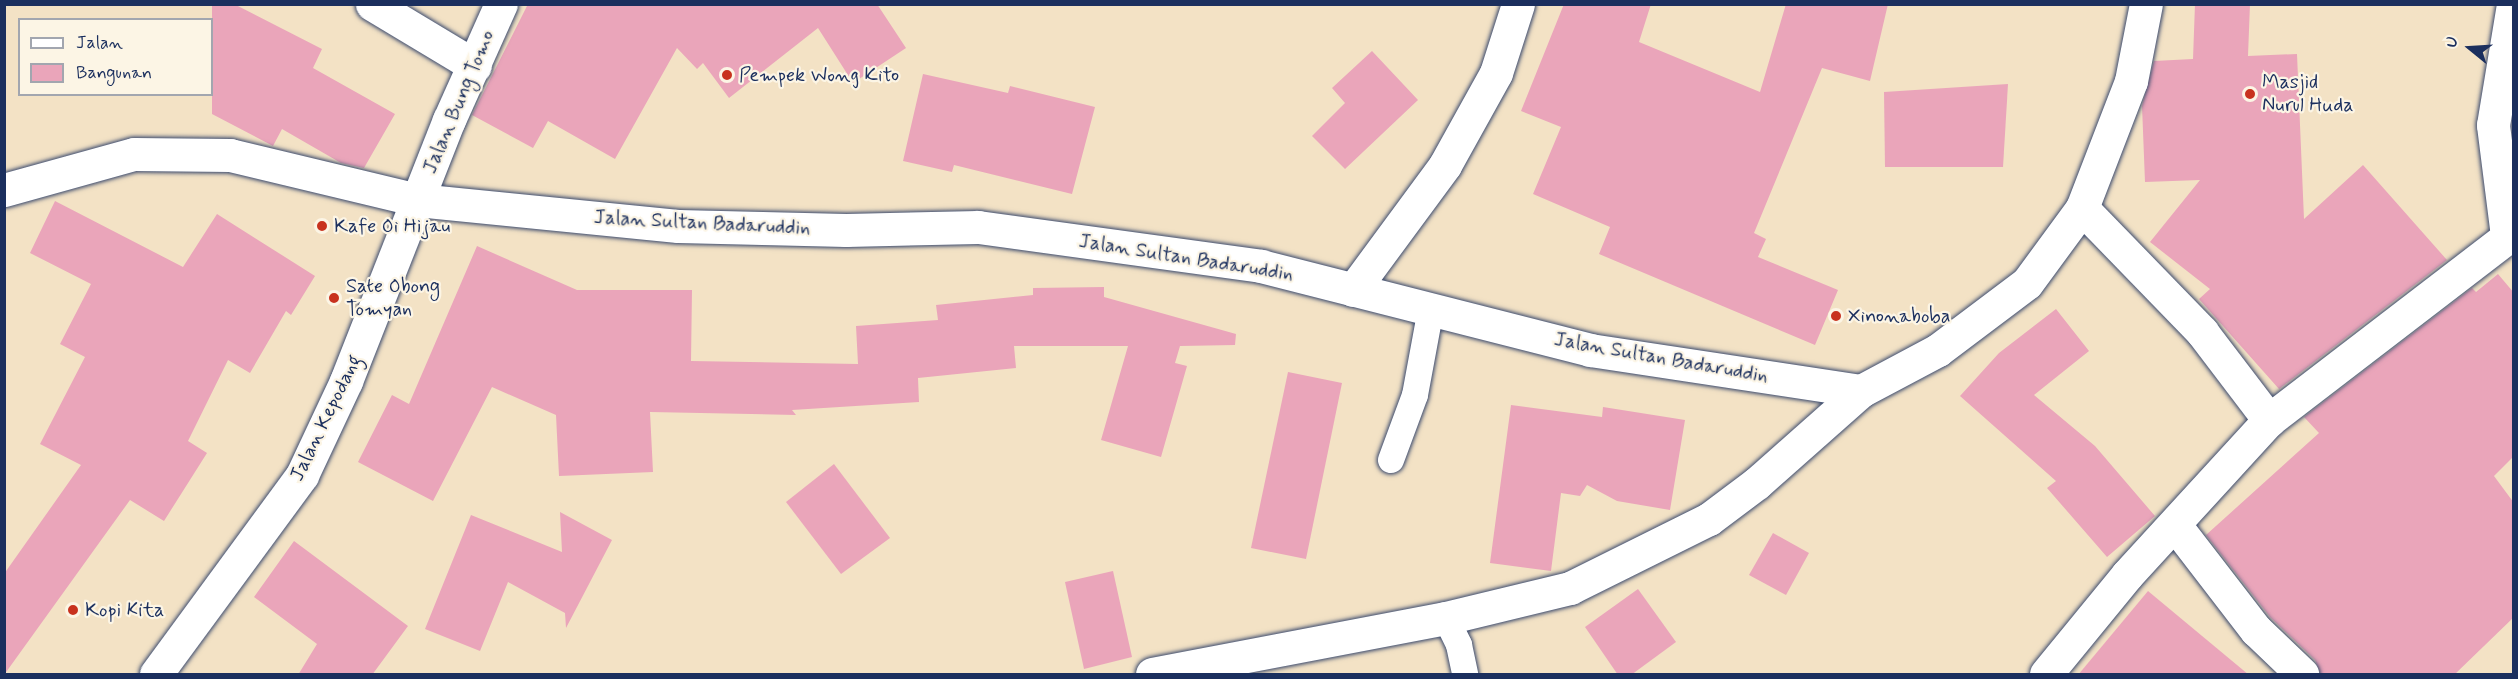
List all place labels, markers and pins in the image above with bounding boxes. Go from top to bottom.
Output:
place label: Pempek Wong Kito [739,63,897,87]
marker: Pempek Wong Kito [720,68,734,82]
place label: Masjid Nurul Huda [2262,70,2351,117]
marker: Masjid Nurul Huda [2243,87,2257,101]
place label: Kafe Oi Hijau [334,214,451,238]
marker: Kafe Oi Hijau [315,219,329,233]
place label: Sate Obong Tomyan [346,274,441,321]
marker: Sate Obong Tomyan [327,291,341,305]
place label: Xinonaboba [1848,304,1951,328]
marker: Xinonaboba [1829,309,1843,323]
place label: Kopi Kita [85,598,162,622]
marker: Kopi Kita [66,603,80,617]

